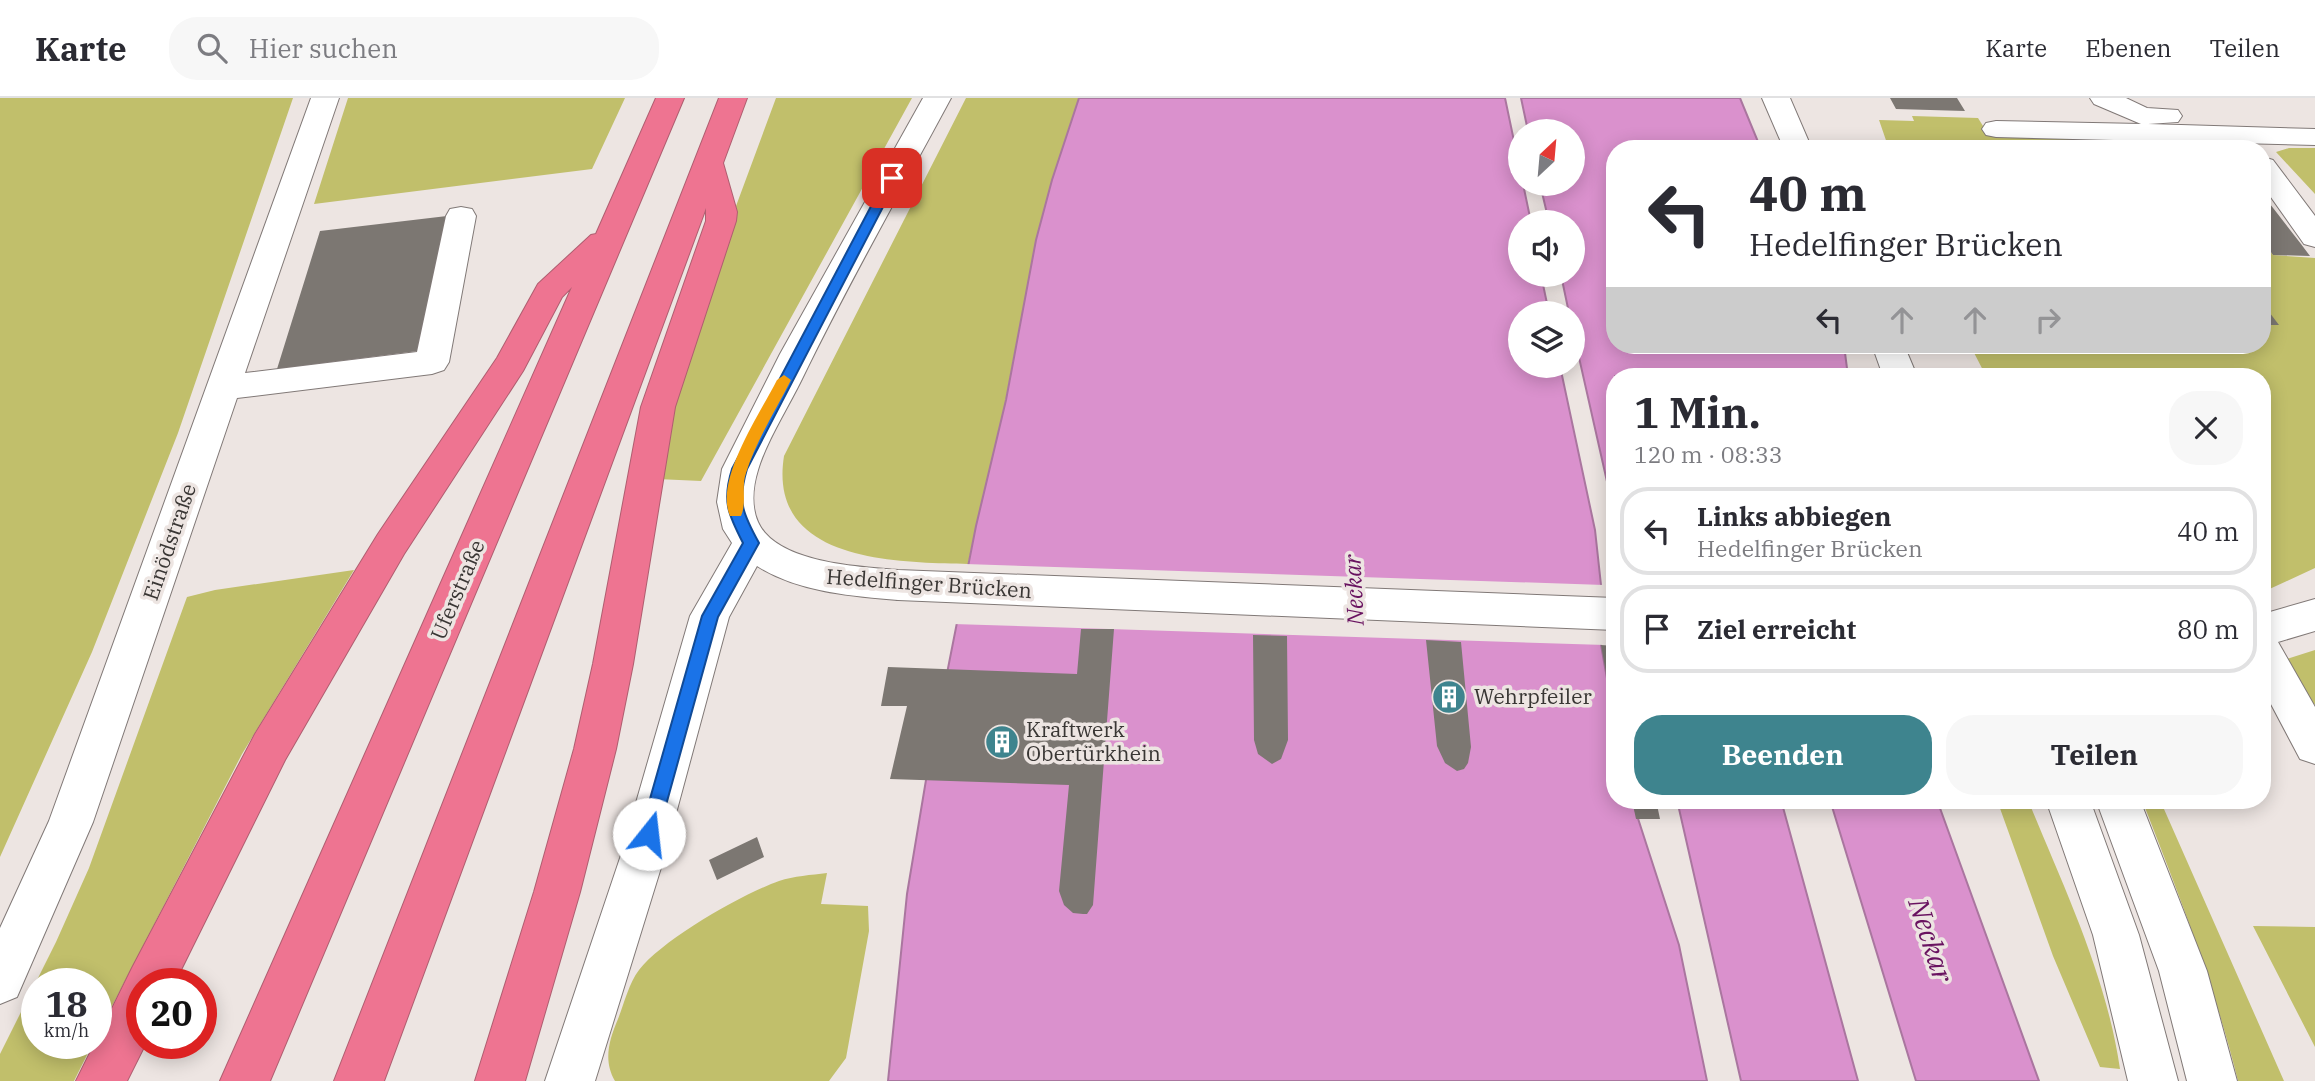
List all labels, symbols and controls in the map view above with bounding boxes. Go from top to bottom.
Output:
search box [169,17,659,80]
text: Karte [35,27,127,70]
icon: search [193,29,231,67]
text: Hier suchen [249,31,398,65]
text: Karte [1985,32,2047,64]
text: Ebenen [2085,32,2172,64]
text: Teilen [2210,32,2280,64]
north arrow [1508,119,1586,196]
map controls [1508,119,1585,378]
pin [862,148,922,208]
icon: arrive [873,159,911,197]
text: 40 m [1749,161,1867,224]
icon: left [1634,168,1725,259]
button: sound [1508,210,1585,287]
text: Hedelfinger Brücken [1749,223,2063,265]
button: layers [1508,301,1585,378]
icon: left [1810,301,1848,339]
icon: ahead [1883,301,1921,339]
icon: ahead [1956,301,1994,339]
icon: right [2029,301,2067,339]
text: 1 Min. [1634,385,1761,440]
button: close [2169,391,2243,465]
text: 120 m · 08:33 [1634,439,1783,469]
street label: Einödstraße [136,480,202,604]
text: Links abbiegen [1697,499,1892,533]
icon: left [1638,512,1676,550]
text: 40 m [2177,514,2239,548]
text: Hedelfinger Brücken [1697,533,1923,563]
street label: Uferstraße [423,535,491,644]
water label: Neckar [1336,553,1370,627]
street label: Hedelfinger Brücken [825,562,1033,604]
icon: arrive [1638,610,1676,648]
text: Ziel erreicht [1697,612,1856,646]
text: 80 m [2177,612,2239,646]
building icon: Wehrpfeiler [1430,678,1468,716]
place label: Wehrpfeiler [1474,682,1592,710]
place label: Kraftwerk Obertürkhein [1026,715,1161,767]
button: Beenden [1634,715,1932,795]
button: Teilen [1946,715,2243,795]
building icon: Kraftwerk Obertürkhein [983,723,1021,761]
position arrow [612,797,686,871]
water label: Neckar [1900,892,1963,987]
speed limit sign: 20 [126,968,217,1059]
text: 18 [45,981,88,1027]
text: km/h [44,1019,89,1042]

